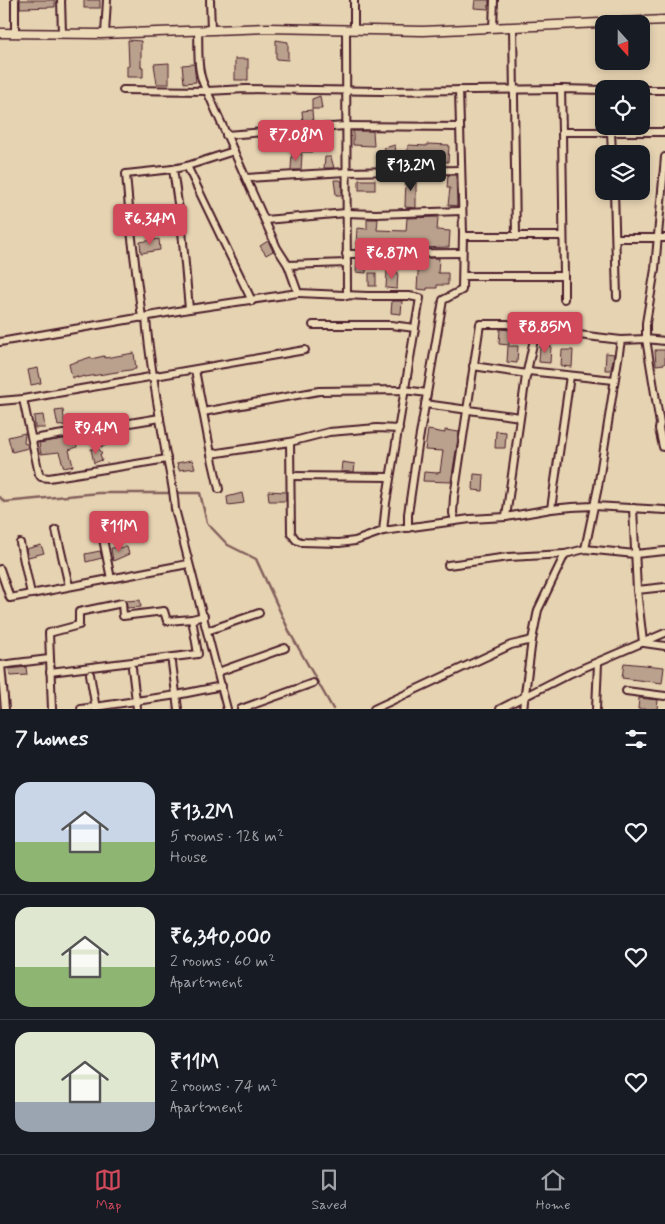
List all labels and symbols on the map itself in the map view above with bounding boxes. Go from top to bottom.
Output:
north arrow [595,15,650,70]
pin: ₹7.08M [255,120,337,162]
pin: ₹13.2M [370,150,452,192]
pin: ₹6.34M [109,204,191,246]
pin: ₹6.87M [351,238,433,280]
pin: ₹8.85M [504,312,586,354]
pin: ₹9.4M [61,412,131,455]
pin: ₹11M [89,510,149,553]

